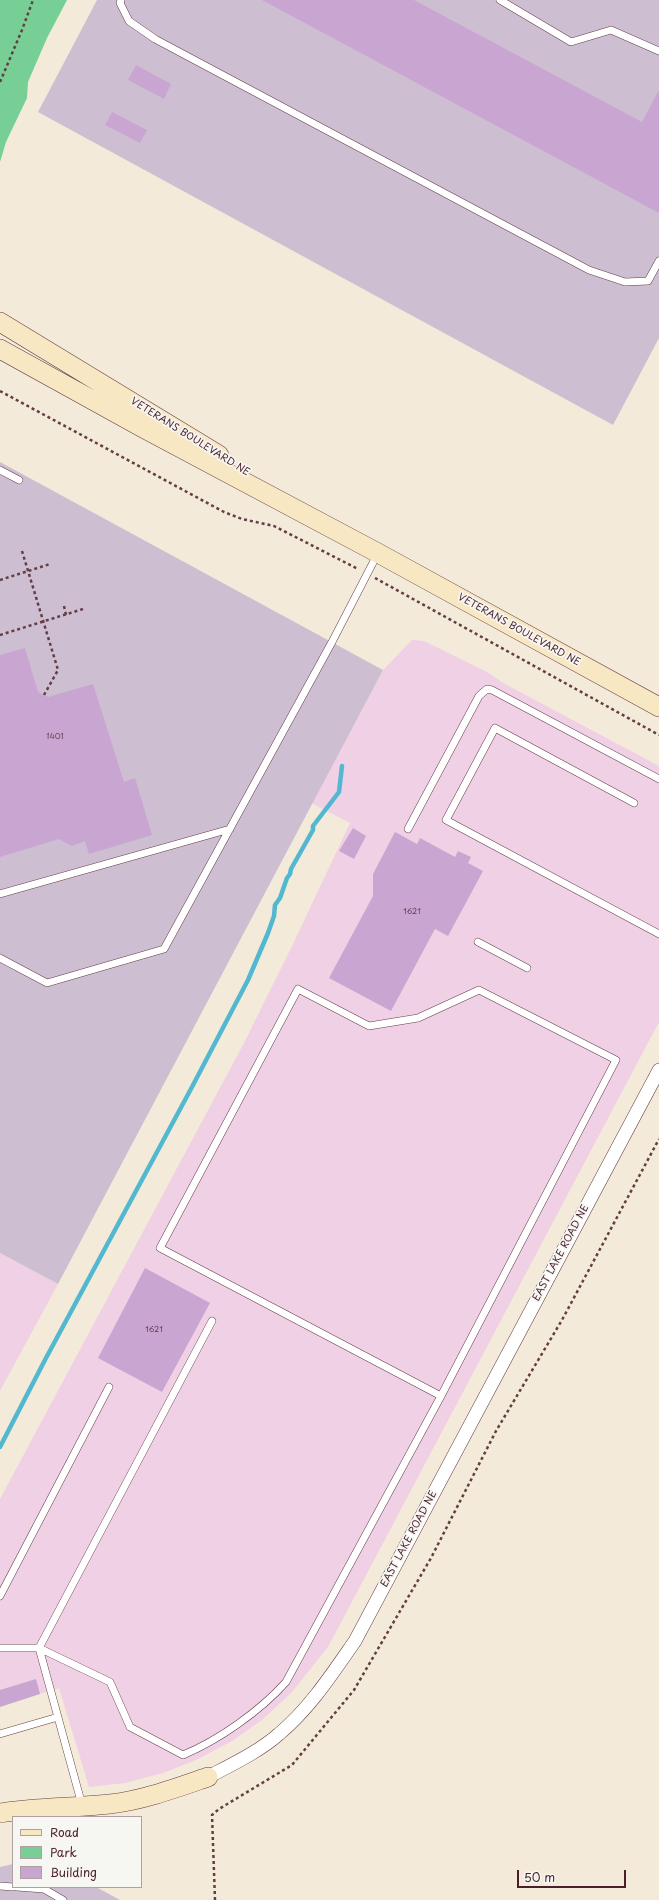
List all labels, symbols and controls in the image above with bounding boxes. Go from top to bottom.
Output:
street label: VETERANS BOULEVARD NE [128,395,252,479]
street label: VETERANS BOULEVARD NE [456,591,582,669]
house number: 1401 [46,732,64,742]
house number: 1621 [403,907,421,917]
street label: EAST LAKE ROAD NE [531,1203,591,1303]
house number: 1621 [145,1325,163,1335]
street label: EAST LAKE ROAD NE [379,1489,439,1589]
legend [12,1816,142,1888]
text: Road [50,1823,79,1841]
text: Park [50,1843,77,1861]
scale bar [519,1862,628,1888]
text: Building [50,1863,97,1881]
text: 50 m [524,1868,555,1886]

